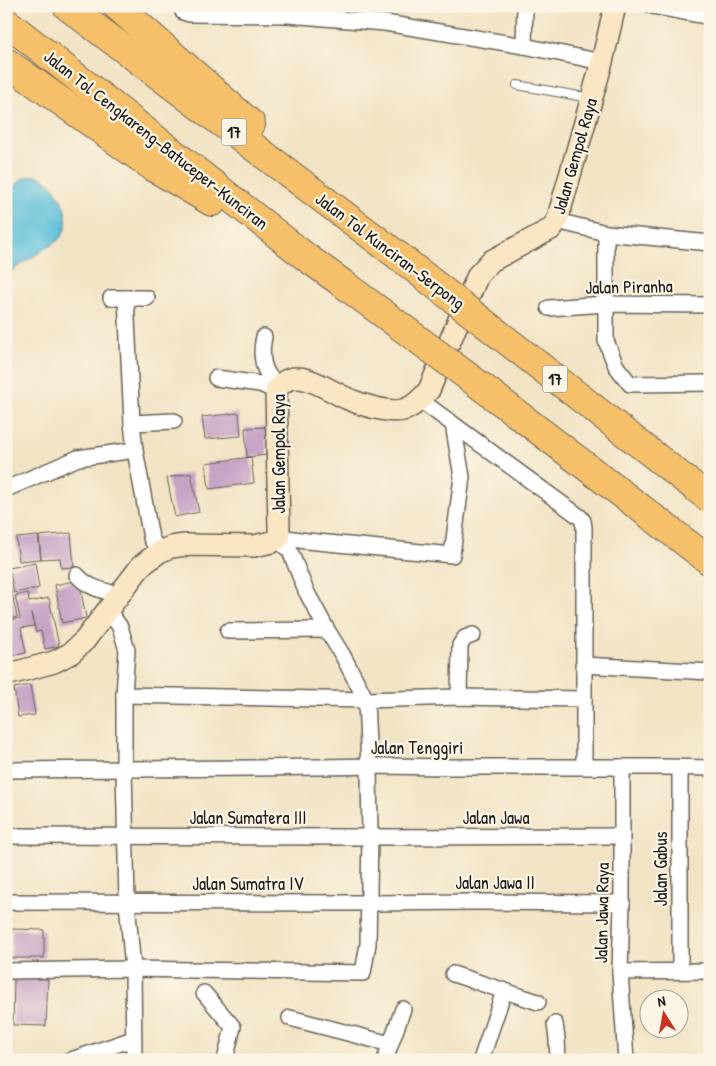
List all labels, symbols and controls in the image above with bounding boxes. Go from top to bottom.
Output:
street label: Jalan Tol Cengkareng–Batuceper–Kunciran [39,44,274,235]
street label: Jalan Gempol Raya [546,95,603,217]
road number: 17 [222,118,246,146]
street label: Jalan Tol Kunciran–Serpong [310,186,470,315]
street label: Jalan Piranha [585,273,673,300]
road number: 17 [542,366,568,392]
street label: Jalan Gempol Raya [266,394,291,514]
street label: Jalan Tenggiri [371,735,463,760]
street label: Jalan Sumatera III [190,805,306,830]
street label: Jalan Jawa [463,805,529,830]
street label: Jalan Gabus [648,831,673,907]
street label: Jalan Jawa Raya [588,862,615,964]
street label: Jalan Jawa II [455,870,535,895]
street label: Jalan Sumatra IV [192,871,305,896]
north arrow [638,988,688,1038]
text: N [656,991,667,1011]

